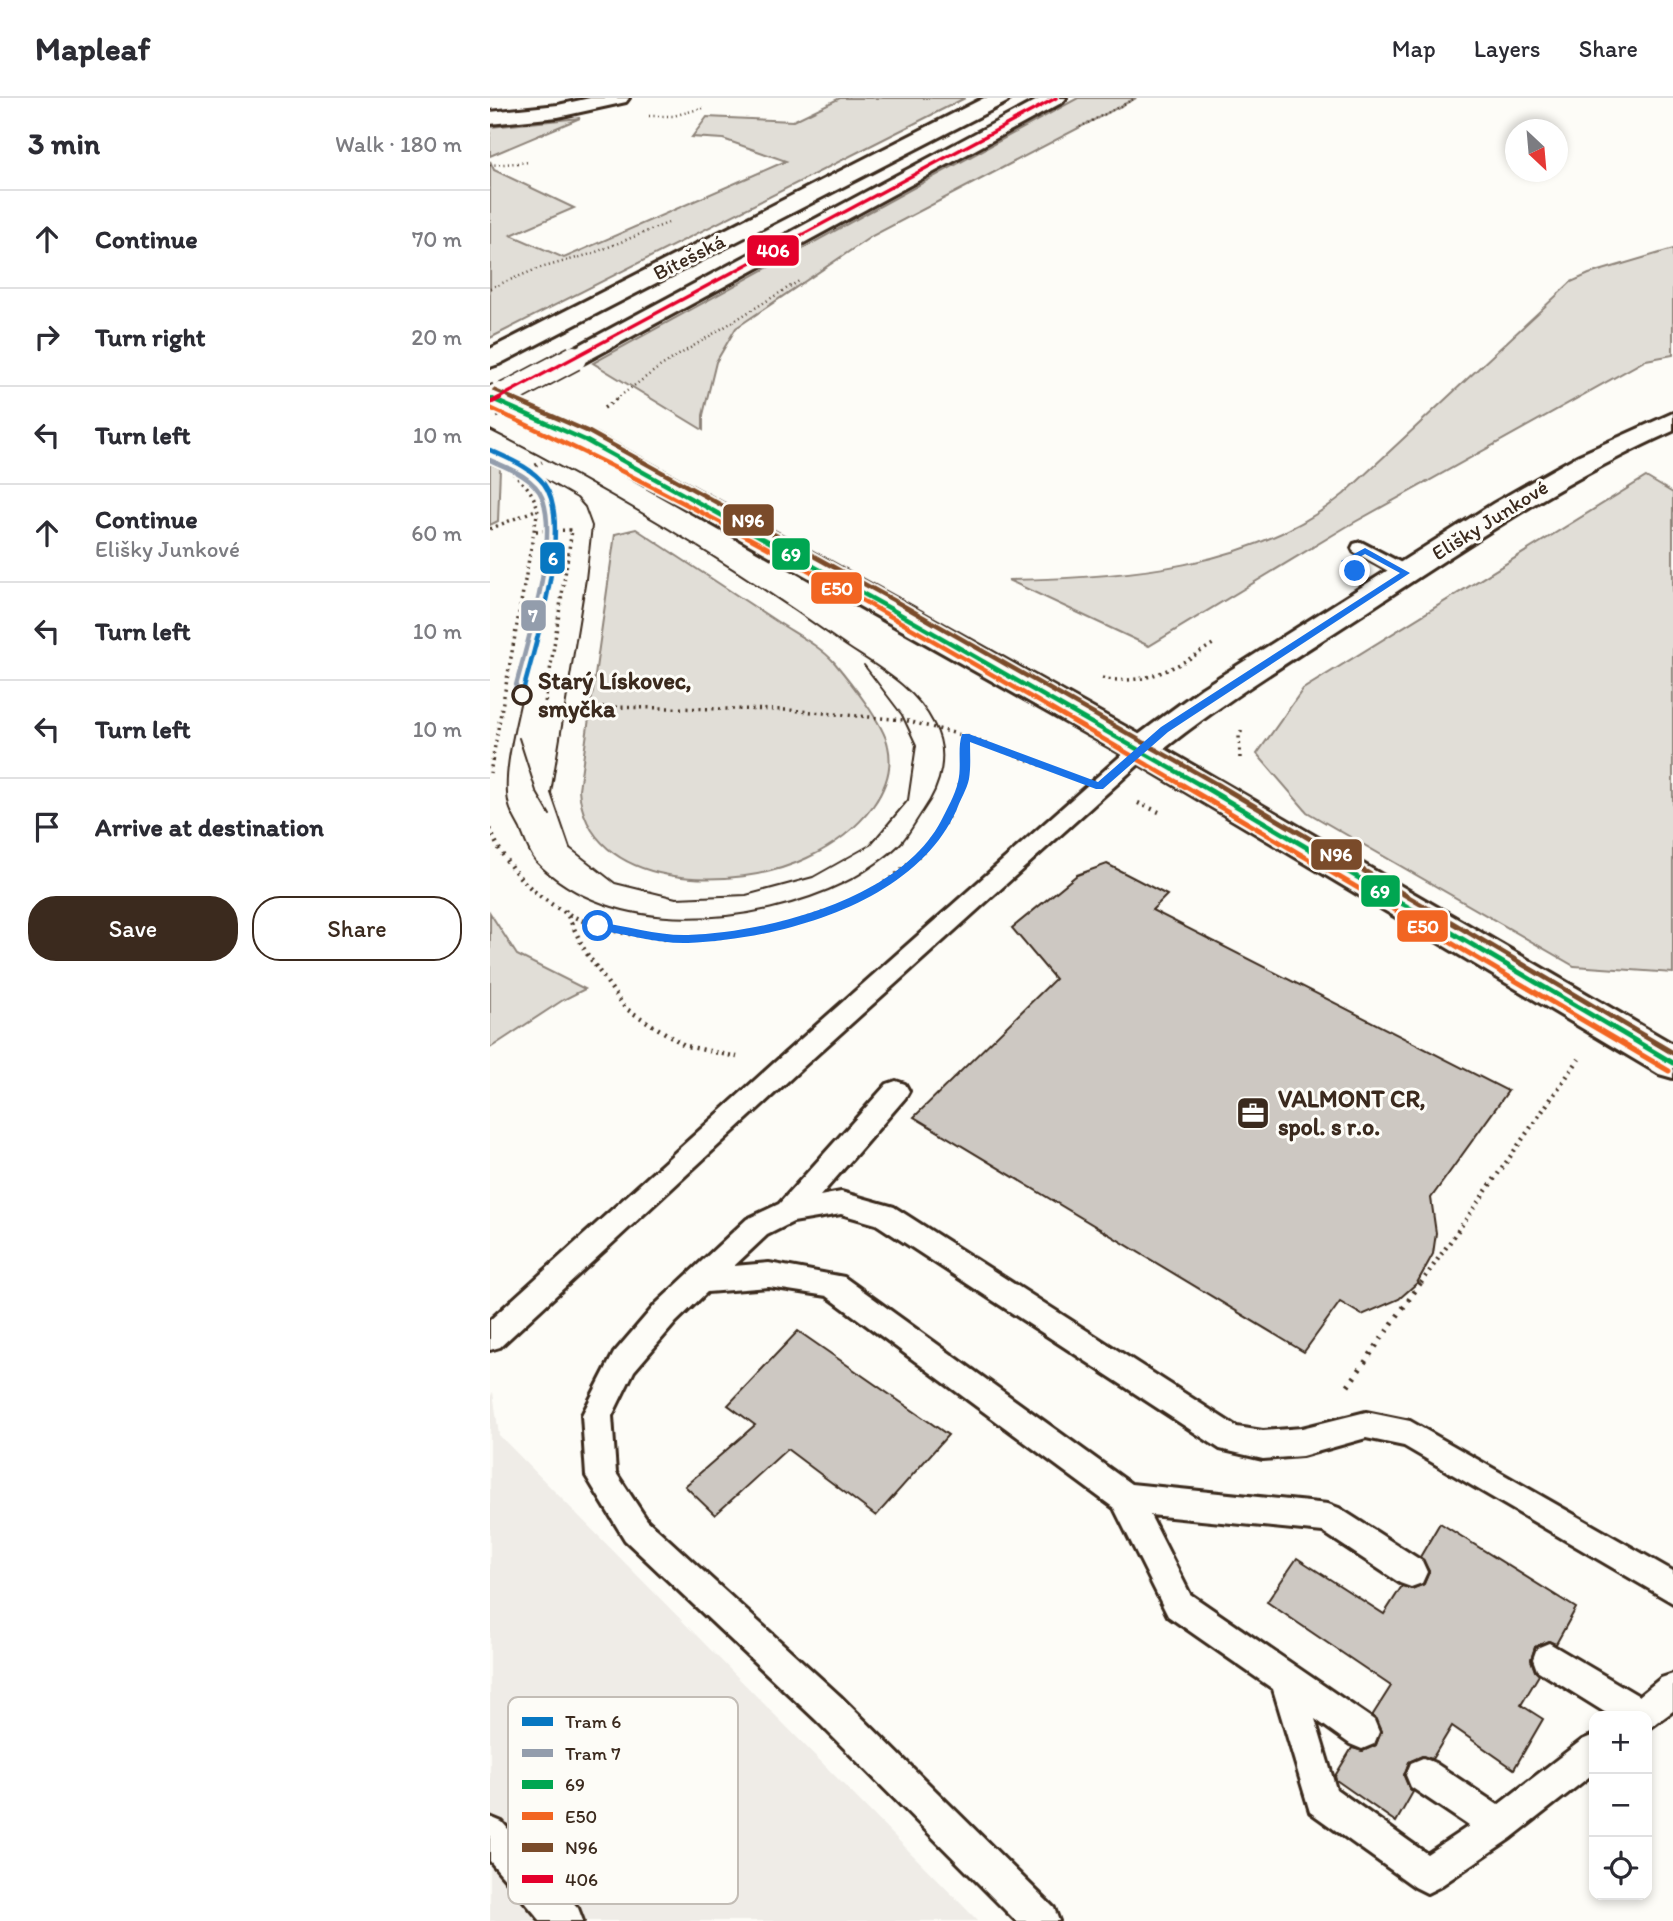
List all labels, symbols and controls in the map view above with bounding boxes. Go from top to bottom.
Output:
text: Mapleaf [35,29,150,68]
text: Map [1392,34,1436,63]
text: Layers [1474,34,1541,63]
text: Share [1579,34,1638,63]
north arrow [1505,119,1568,182]
text: 3 min [28,125,100,162]
text: Walk · 180 m [335,130,462,158]
icon: ahead [28,220,66,258]
text: Continue [95,223,198,255]
text: 70 m [412,225,462,253]
street label: Bítešská [649,228,729,285]
line badge: 406 [746,234,800,267]
text: 406 [756,239,790,262]
icon: right [28,318,66,356]
text: Turn right [95,321,206,353]
text: 20 m [411,323,462,351]
icon: left [28,416,66,454]
text: Turn left [95,419,191,451]
text: 10 m [413,421,462,449]
street label: Elišky Junkové [1427,474,1552,565]
text: Continue [95,503,198,535]
line badge: N96 [722,503,775,537]
text: N96 [732,509,764,532]
icon: ahead [28,514,66,552]
text: 60 m [411,519,462,547]
text: Elišky Junkové [95,535,240,563]
line badge: 69 [771,537,811,571]
line badge: 6 [539,541,566,575]
text: 69 [781,543,801,566]
text: 6 [548,547,558,570]
route end [1339,555,1370,586]
line badge: E50 [810,571,863,605]
text: E50 [821,577,853,600]
line badge: 7 [520,599,547,632]
text: 7 [527,604,538,627]
icon: left [28,612,66,650]
text: Turn left [95,615,191,647]
text: 10 m [413,617,462,645]
place label: Starý Lískovec, smyčka [538,666,692,724]
marker: Starý Lískovec, smyčka [512,685,532,705]
icon: left [28,710,66,748]
text: Turn left [95,713,191,745]
text: 10 m [413,715,462,743]
icon: arrive [28,808,66,846]
text: Arrive at destination [95,811,324,843]
line badge: N96 [1310,838,1363,871]
text: N96 [1320,843,1352,866]
line badge: 69 [1360,874,1401,908]
text: 69 [1370,880,1390,903]
button: Save [28,896,238,961]
button: Share [252,896,462,961]
line badge: E50 [1396,909,1449,943]
route start [582,910,613,941]
text: E50 [1407,915,1439,938]
place label: VALMONT CR, spol. s r.o. [1278,1084,1426,1142]
office icon: VALMONT CR, spol. s r.o. [1234,1094,1272,1132]
legend [508,1697,738,1904]
text: Tram 6 [565,1710,621,1733]
map controls [1589,1711,1652,1900]
button: + [1589,1711,1652,1774]
text: Tram 7 [565,1742,621,1765]
text: 69 [565,1773,585,1796]
button: − [1589,1774,1652,1837]
text: E50 [565,1805,597,1828]
text: N96 [565,1836,598,1859]
button: locate [1589,1837,1652,1900]
text: 406 [565,1868,598,1891]

